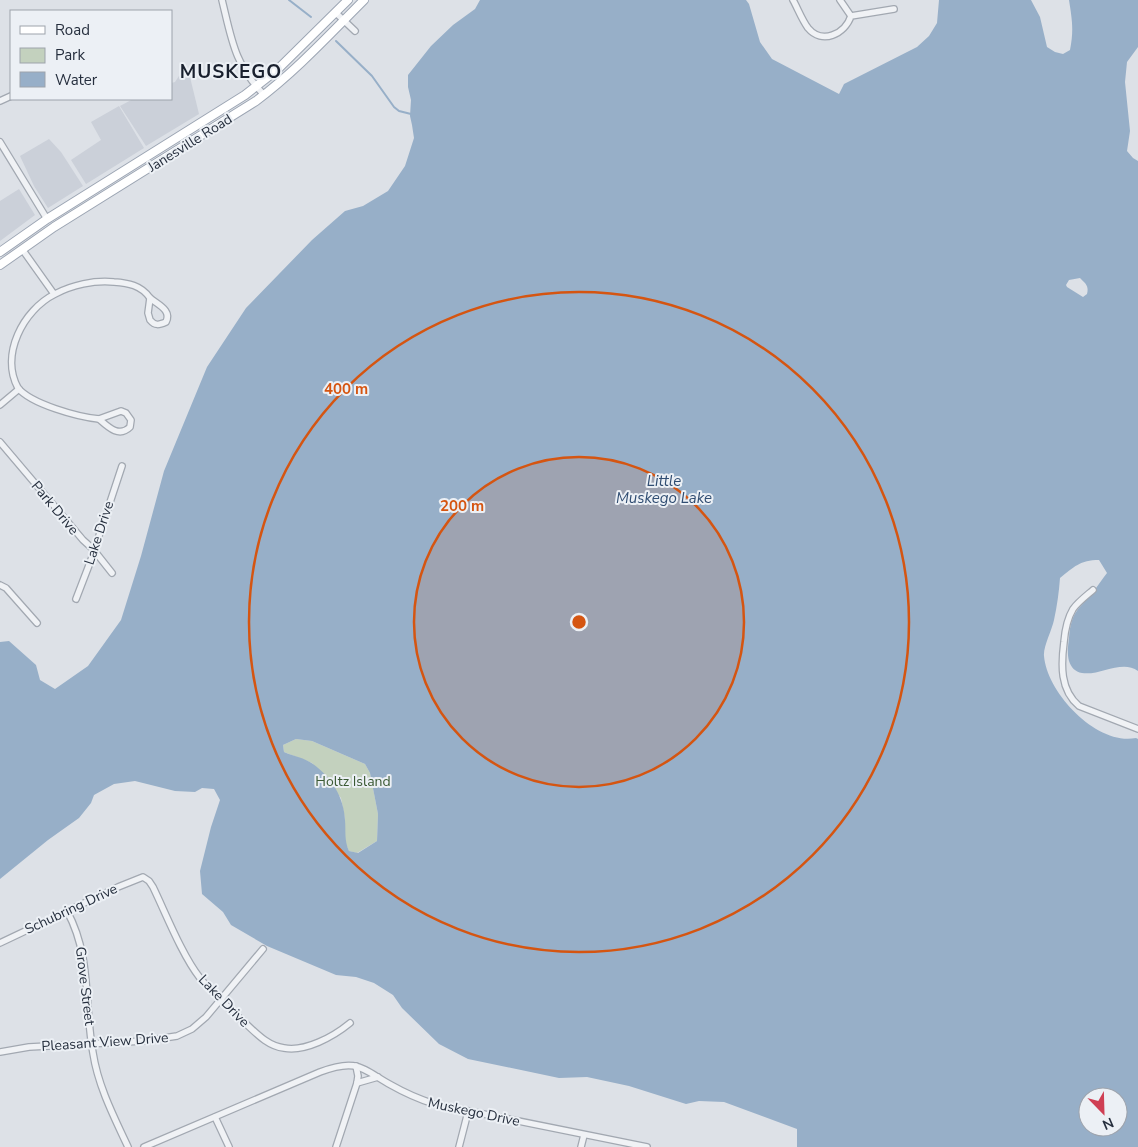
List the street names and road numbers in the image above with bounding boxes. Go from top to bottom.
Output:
street label: Janesville Road [143,109,236,177]
street label: Park Drive [27,477,83,539]
street label: Lake Drive [80,499,118,567]
street label: Schubring Drive [22,879,120,939]
street label: Grove Street [71,946,99,1027]
street label: Lake Drive [194,971,254,1031]
street label: Pleasant View Drive [41,1028,169,1056]
street label: Muskego Drive [426,1093,522,1131]

